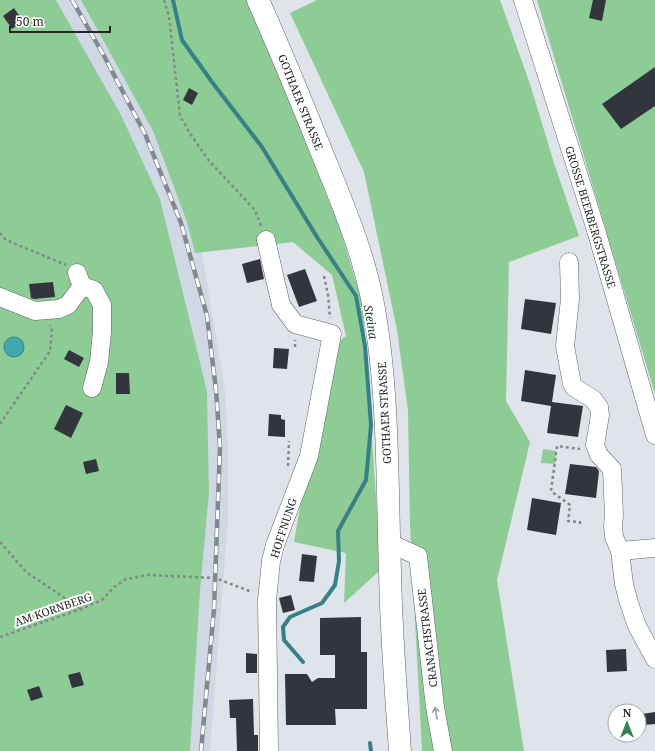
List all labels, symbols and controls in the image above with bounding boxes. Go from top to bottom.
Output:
scale bar [10,8,110,34]
text: 50 m [16,13,44,30]
street label: GOTHAER STRASSE [275,52,327,152]
street label: GROSSE BEERBERGSTRASSE [562,144,620,290]
water label: Steina [360,303,382,341]
street label: GOTHAER STRASSE [374,361,394,464]
street label: HOFFNUNG [266,496,300,560]
street label: CRANACHSTRASSE [413,588,441,688]
street label: AM KORNBERG [12,589,94,629]
north arrow [607,703,647,743]
text: N [623,705,632,720]
one-way arrow [432,707,440,720]

